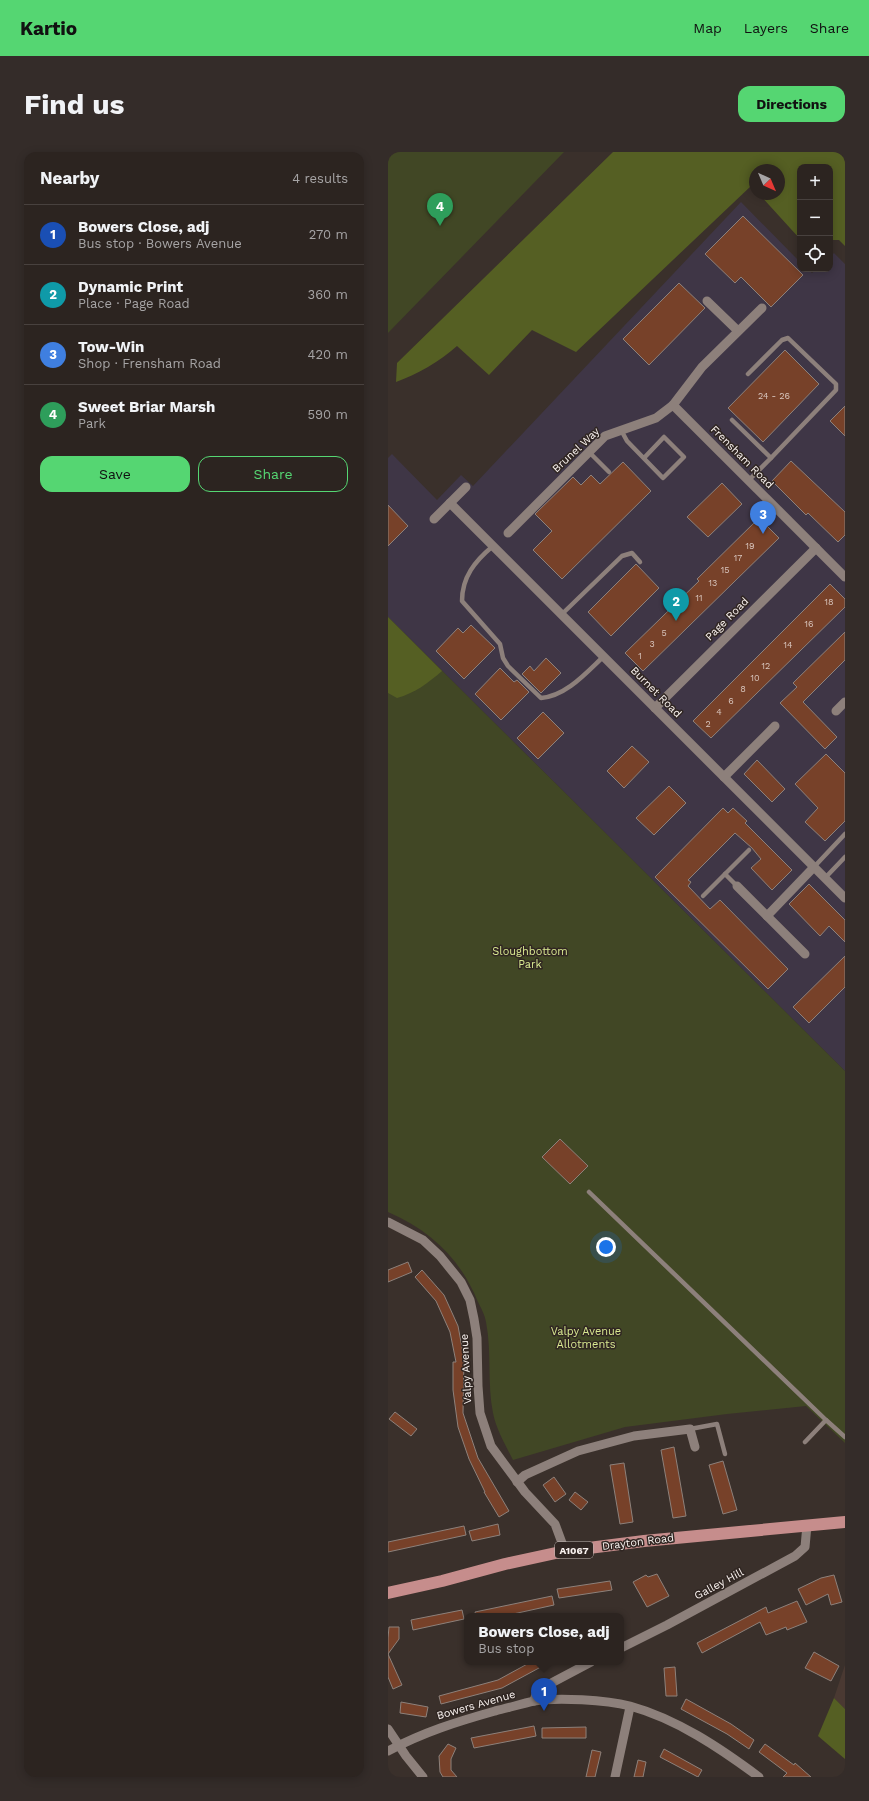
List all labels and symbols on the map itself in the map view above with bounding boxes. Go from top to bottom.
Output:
north arrow [749,164,785,200]
pin: 4 [427,193,453,226]
house number: 24 - 26 [758,391,790,401]
street label: Frensham Road [708,423,776,491]
street label: Brunel Way [550,425,603,475]
pin: 3 [750,501,776,534]
house number: 19 [745,541,755,551]
house number: 17 [734,553,742,563]
house number: 15 [721,565,729,575]
house number: 13 [709,578,717,588]
pin: 2 [663,588,689,621]
house number: 11 [695,593,703,603]
street label: Page Road [703,595,751,643]
house number: 18 [824,597,834,607]
house number: 16 [805,619,813,629]
house number: 5 [661,628,667,638]
house number: 3 [649,639,655,649]
house number: 14 [783,640,793,650]
house number: 1 [638,651,642,661]
house number: 12 [762,661,770,671]
street label: Burnet Road [628,664,684,720]
house number: 10 [750,673,760,683]
house number: 8 [740,684,746,694]
house number: 6 [728,696,734,706]
house number: 4 [716,707,722,717]
house number: 2 [705,719,711,729]
park label: Sloughbottom Park [492,945,568,971]
your location [596,1237,616,1257]
park label: Valpy Avenue Allotments [551,1325,621,1351]
street label: Valpy Avenue [458,1333,474,1405]
street label: Drayton Road [601,1531,675,1553]
road number: A1067 [555,1542,593,1558]
street label: Galley Hill [692,1565,746,1602]
pin: 1 [531,1678,557,1711]
street label: Bowers Avenue [435,1688,517,1722]

